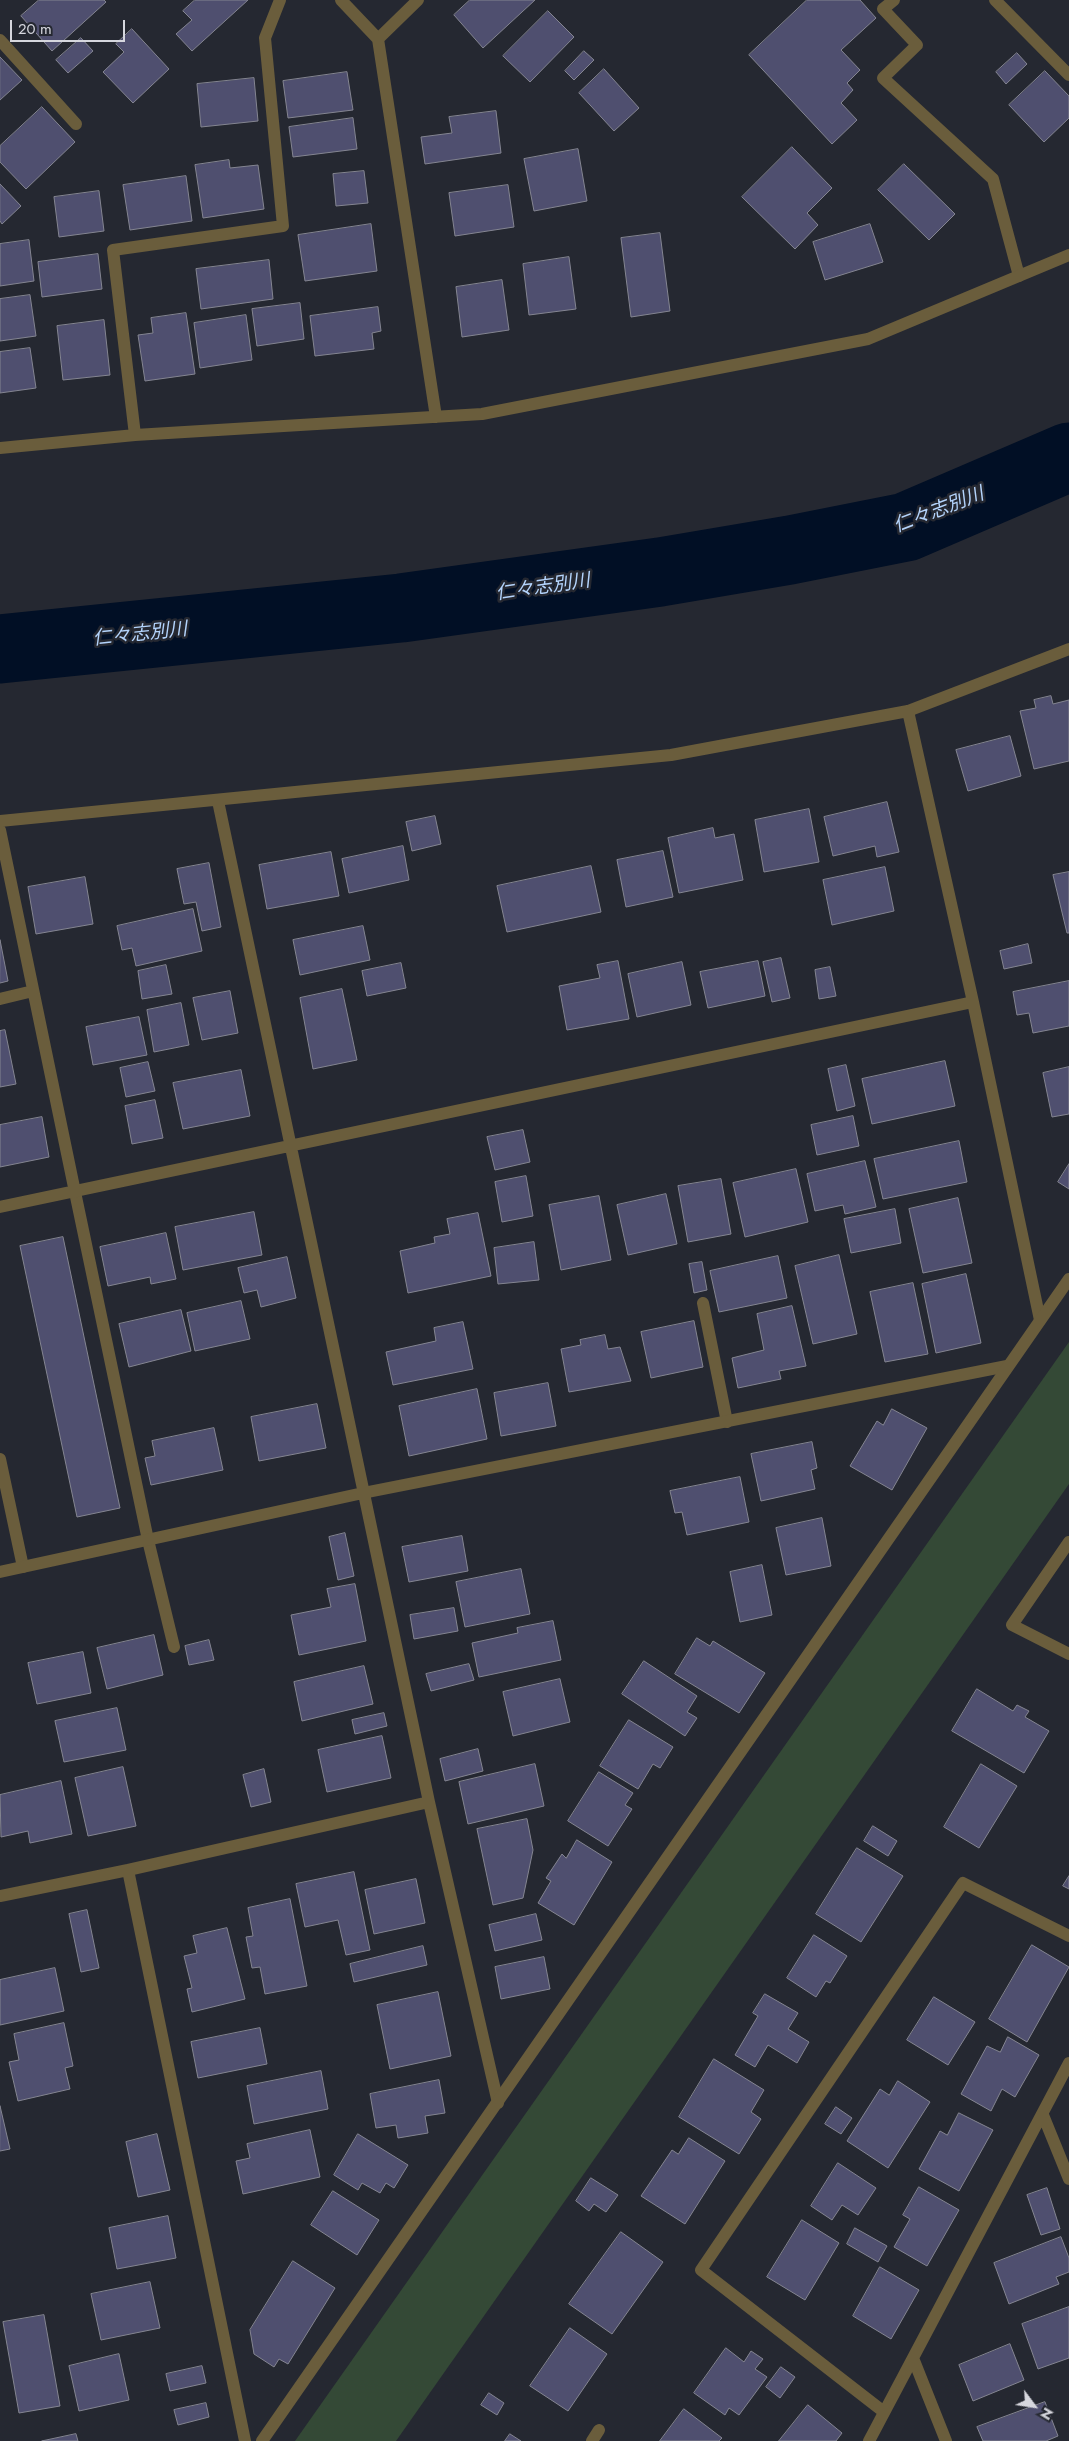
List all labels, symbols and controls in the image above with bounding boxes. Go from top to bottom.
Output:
scale bar [12,10,128,42]
text: 20 m [18,18,52,40]
water label: 仁々志別川 [891,483,987,539]
water label: 仁々志別川 [494,570,592,606]
water label: 仁々志別川 [92,619,188,651]
north arrow [1009,2381,1059,2431]
text: N [1035,2404,1058,2424]

